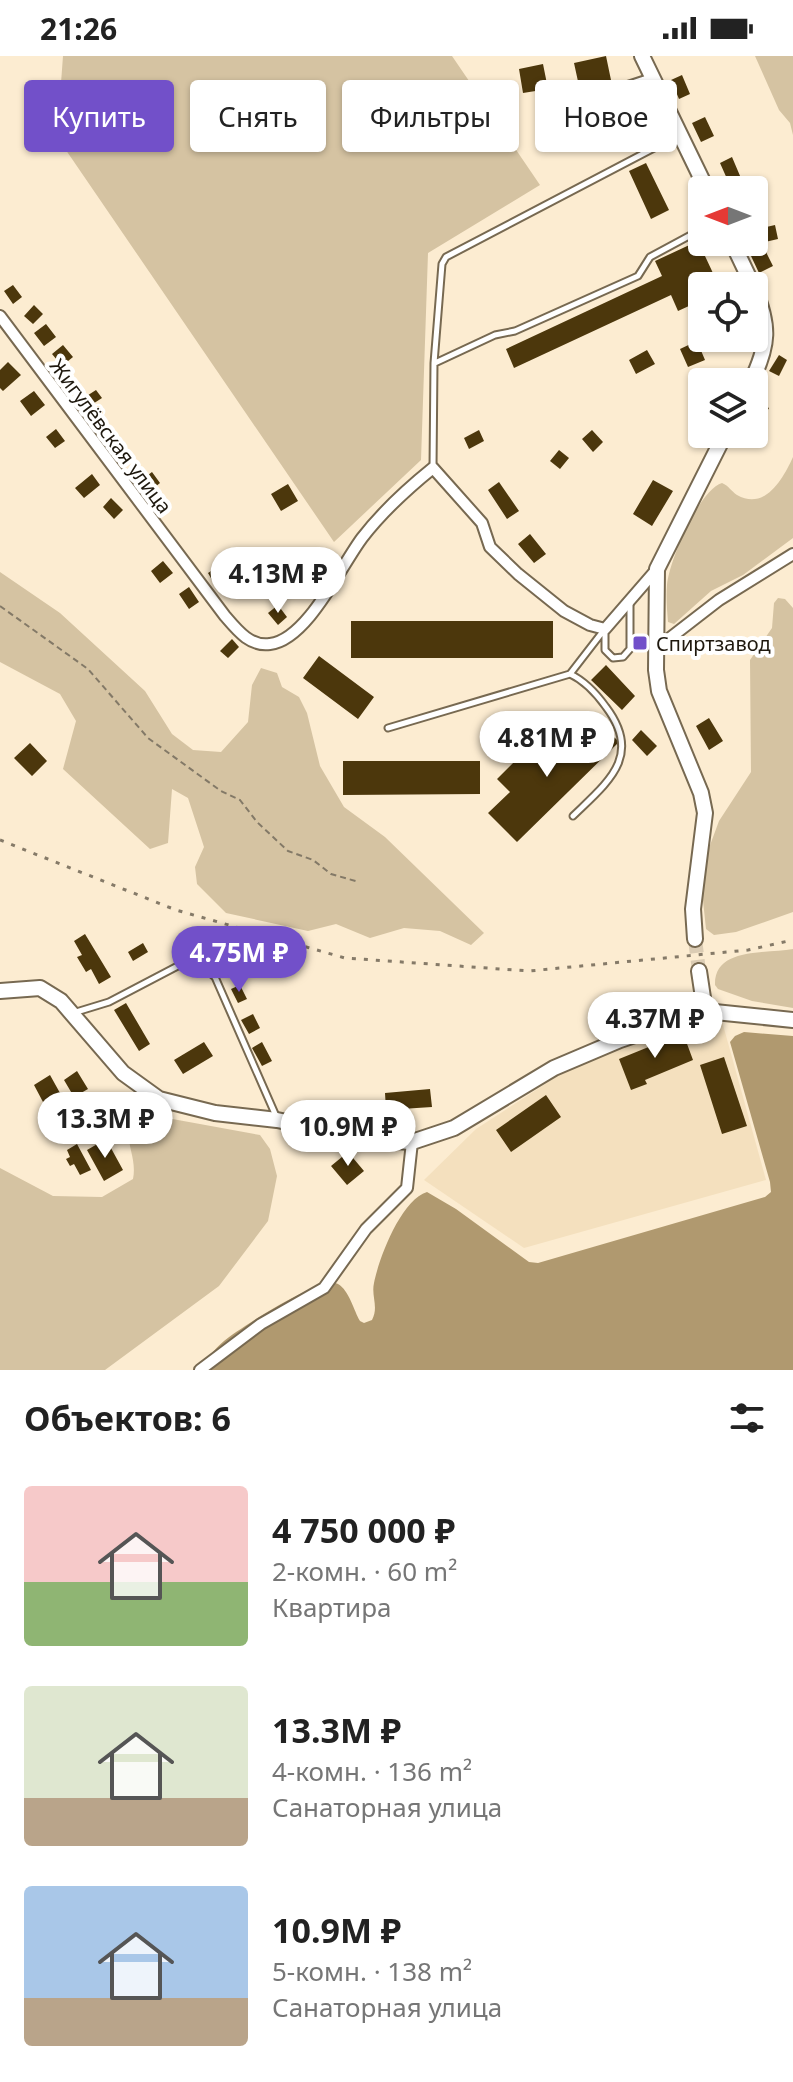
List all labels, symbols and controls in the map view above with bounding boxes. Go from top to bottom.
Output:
text: 21:26 [40,8,117,49]
chip: Купить [24,80,174,152]
chip: Снять [190,80,326,152]
chip: Фильтры [342,80,519,152]
chip: Новое [535,80,677,152]
north arrow [688,176,768,256]
map controls [688,176,768,448]
button: locate [688,272,768,352]
street label: Жигулёвская улица [44,353,178,519]
button: layers [688,368,768,448]
pin: 4.13M ₽ [204,547,352,615]
text: 4.13M ₽ [229,555,327,591]
place label: Спиртзавод [656,630,771,657]
marker: Спиртзавод [631,634,649,652]
pin: 4.81M ₽ [473,711,621,779]
text: 4.81M ₽ [498,719,596,755]
pin: 4.75M ₽ [165,926,313,994]
text: 4.75M ₽ [190,934,288,970]
pin: 4.37M ₽ [581,992,729,1060]
text: 4.37M ₽ [606,1000,704,1036]
pin: 13.3M ₽ [31,1092,179,1160]
text: 13.3M ₽ [56,1100,154,1136]
pin: 10.9M ₽ [274,1100,422,1168]
text: 10.9M ₽ [299,1108,397,1144]
text: Объектов: 6 [24,1395,231,1441]
icon: filters [725,1396,769,1440]
text: 4 750 000 ₽ [272,1507,455,1553]
icon: home [88,1518,184,1614]
text: 2-комн. · 60 m² [272,1553,457,1589]
text: Квартира [272,1589,391,1625]
text: 13.3M ₽ [272,1707,401,1753]
icon: home [88,1718,184,1814]
text: 4-комн. · 136 m² [272,1753,472,1789]
text: Санаторная улица [272,1789,502,1825]
text: 10.9M ₽ [272,1907,401,1953]
icon: home [88,1918,184,2014]
text: 5-комн. · 138 m² [272,1953,472,1989]
text: Санаторная улица [272,1989,502,2025]

